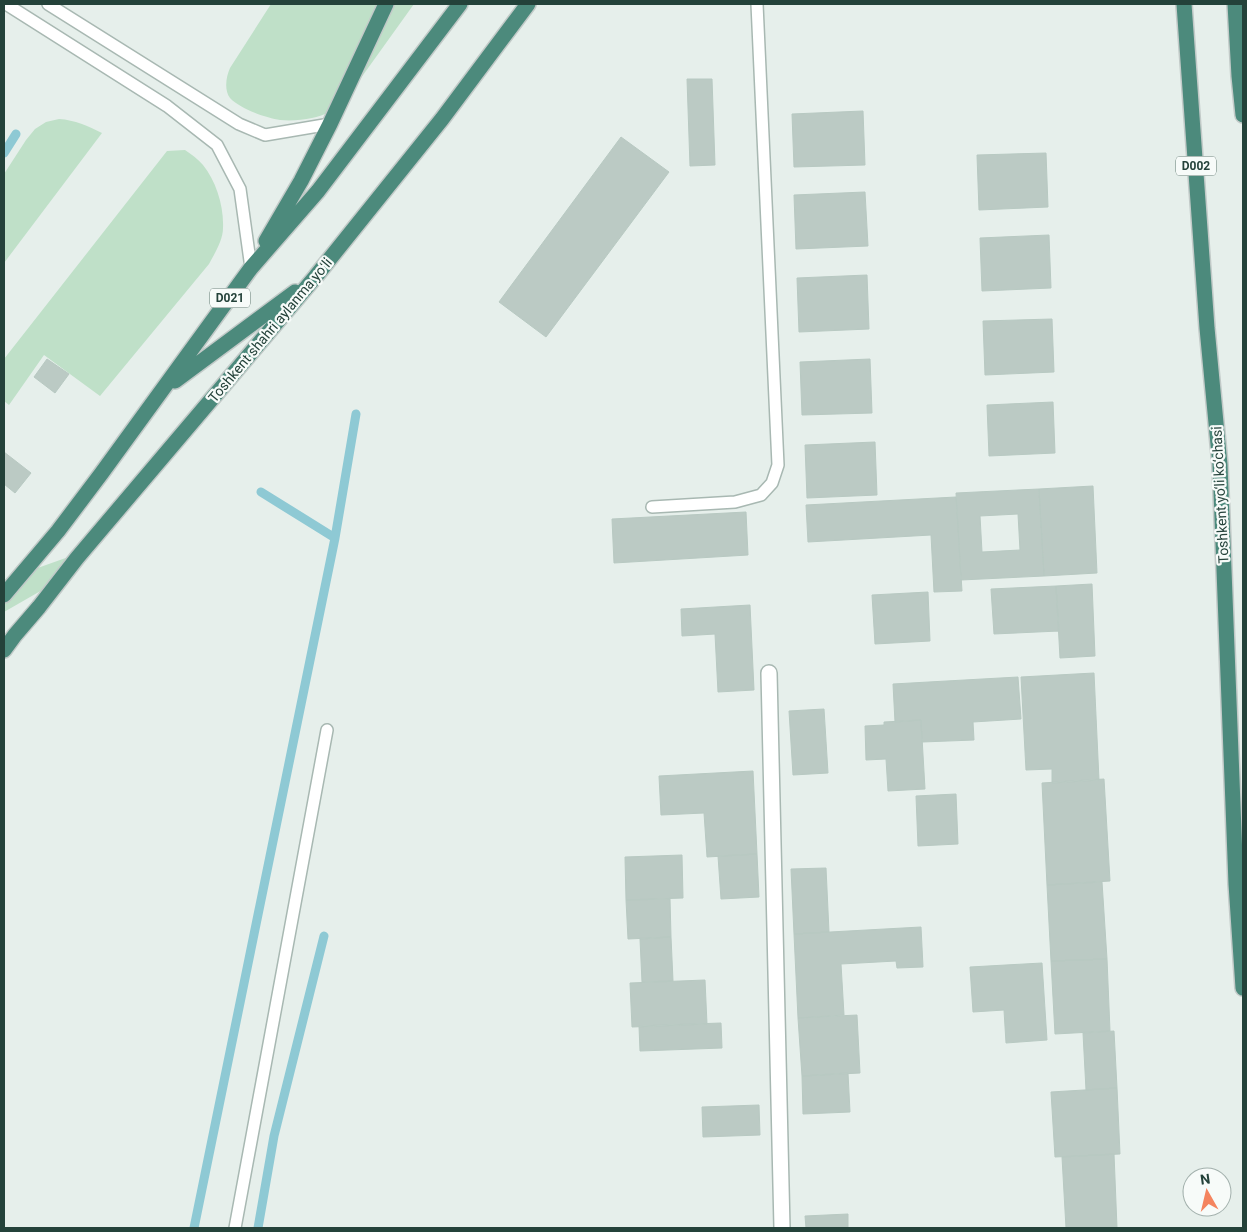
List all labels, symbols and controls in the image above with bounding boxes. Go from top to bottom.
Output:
road number: D002 [1176,157,1216,176]
street label: Toshkent shahri aylanma yoʻli [205,255,335,405]
road number: D021 [210,288,250,308]
street label: Toshkent yo‘li ko‘chasi [1208,426,1232,564]
north arrow [1182,1167,1232,1217]
text: N [1199,1171,1211,1188]

